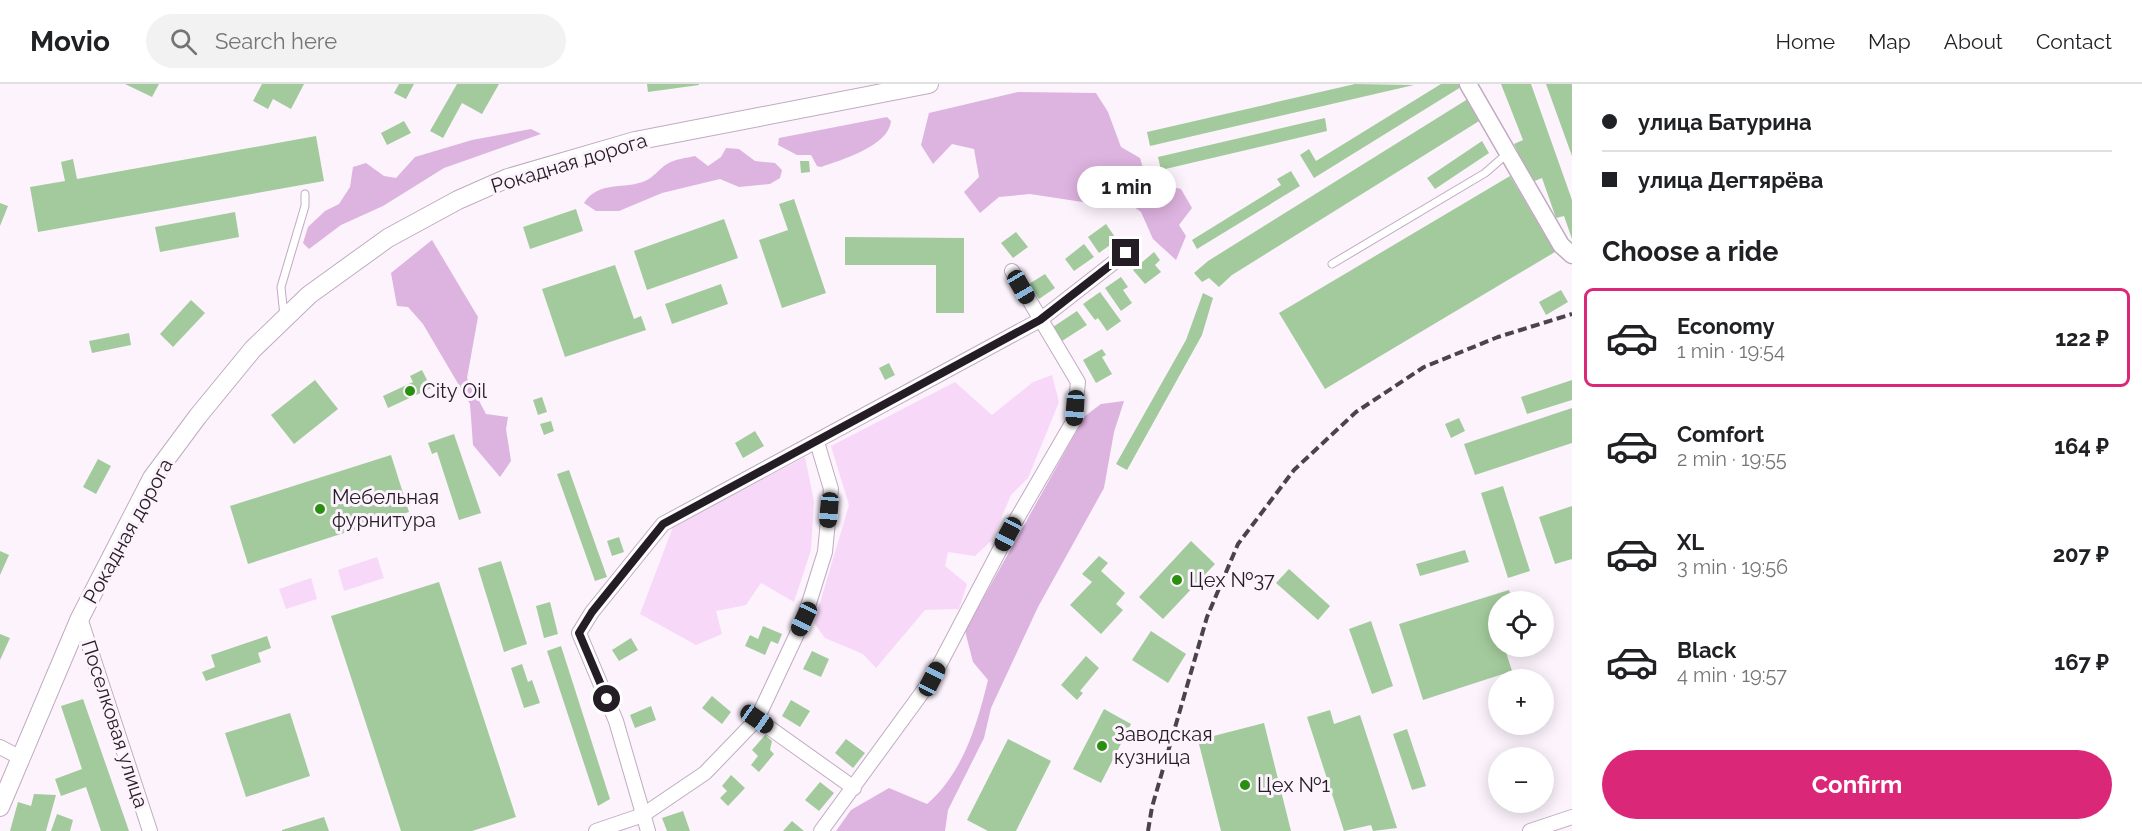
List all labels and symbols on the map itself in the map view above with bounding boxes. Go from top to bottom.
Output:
street label: Рокадная дорога [488,128,650,198]
callout: 1 min [1076,166,1176,208]
route end [1112,239,1139,266]
car [1004,267,1038,307]
place label: City Oil [422,379,488,403]
marker: City Oil [403,384,417,398]
car [1065,389,1085,427]
street label: Рокадная дорога [78,454,178,608]
place label: Мебельная фурнитура [332,485,439,532]
car [818,491,840,529]
marker: Мебельная фурнитура [313,502,327,516]
car [992,514,1024,554]
place label: Цех №37 [1189,568,1275,592]
marker: Цех №37 [1170,573,1184,587]
car [788,599,820,639]
street label: Поселковая улица [77,637,153,811]
car [916,659,948,699]
route start [593,685,620,712]
car [737,701,777,737]
place label: Заводская кузница [1114,722,1213,769]
marker: Заводская кузница [1095,739,1109,753]
place label: Цех №1 [1257,773,1330,797]
marker: Цех №1 [1238,778,1252,792]

